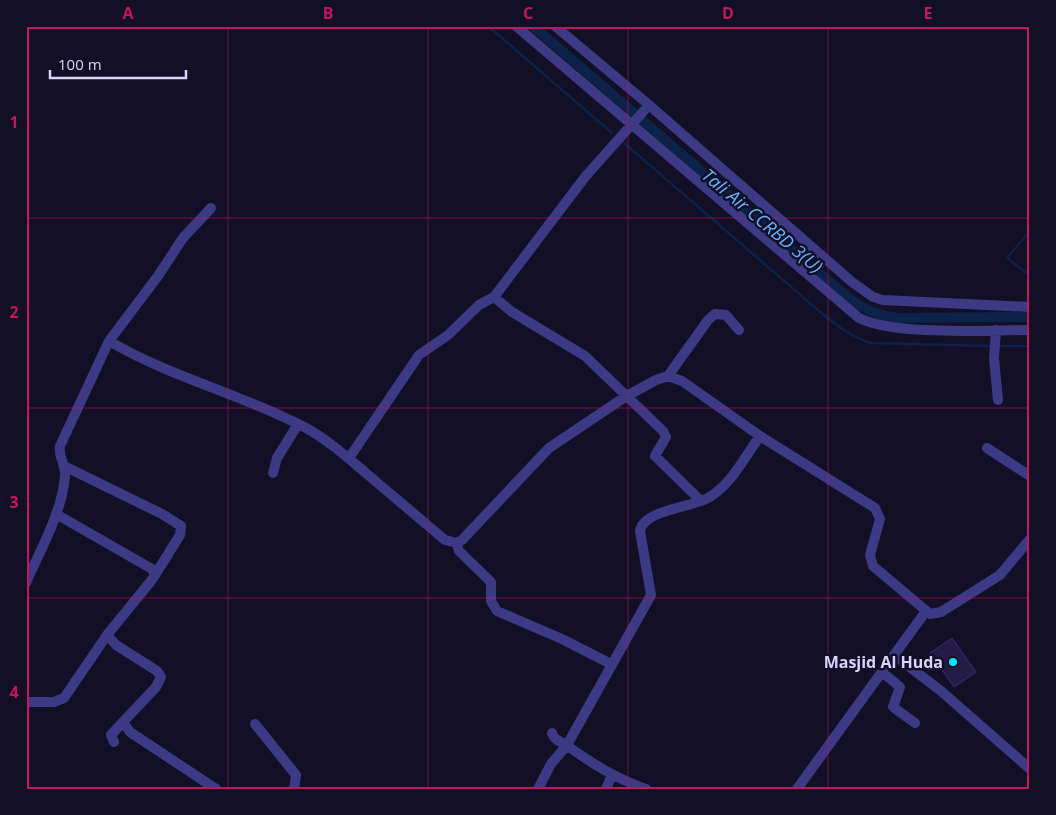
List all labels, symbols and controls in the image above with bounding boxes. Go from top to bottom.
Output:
text: A [122,2,134,24]
text: B [323,2,333,24]
text: C [523,2,533,24]
text: D [722,2,734,24]
text: E [924,2,933,24]
scale bar [50,48,186,80]
text: 100 m [58,54,102,74]
text: 1 [9,111,19,133]
water label: Tali Air CCRBD 3(U) [697,163,828,278]
text: 2 [9,301,19,323]
text: 3 [9,491,19,513]
place label: Masjid Al Huda [824,651,943,673]
marker: Masjid Al Huda [947,656,959,668]
text: 4 [9,681,19,703]

